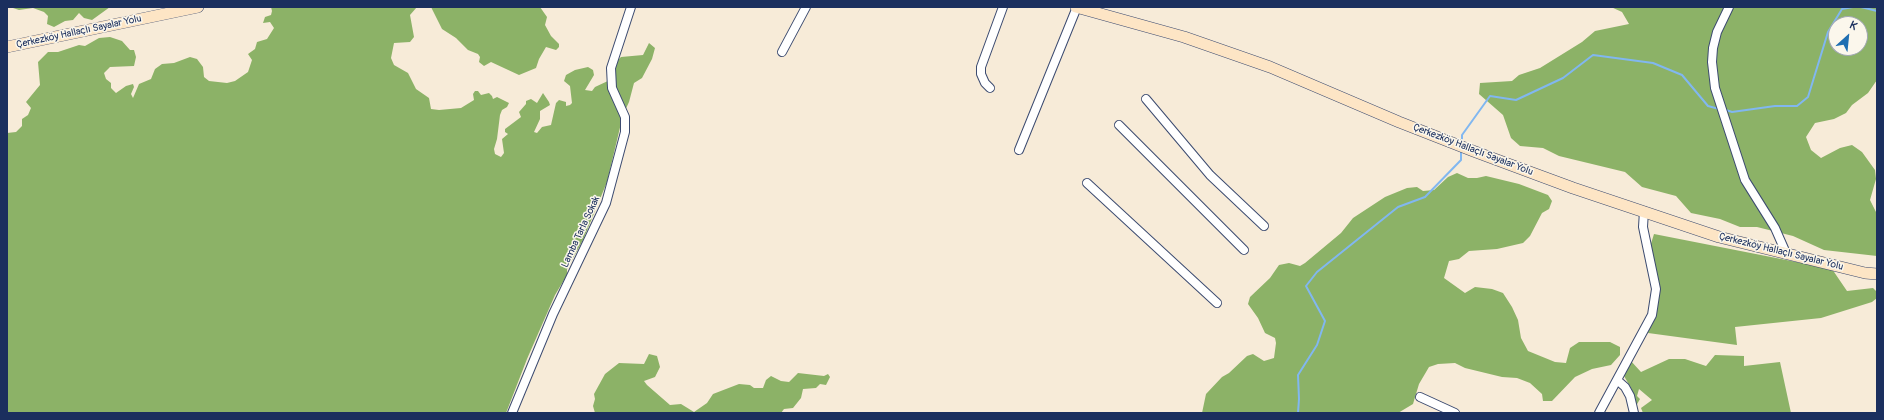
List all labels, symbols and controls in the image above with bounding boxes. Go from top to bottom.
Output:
street label: Çerkezköy Hallaçlı Sayalar Yolu [15,13,143,51]
north arrow [1828,16,1868,56]
text: K [1847,18,1859,33]
street label: Çerkezköy Hallaçlı Sayalar Yolu [1411,121,1535,179]
street label: Lamba Tarla Sokak [559,194,603,270]
street label: Çerkezköy Hallaçlı Sayalar Yolu [1718,231,1844,273]

